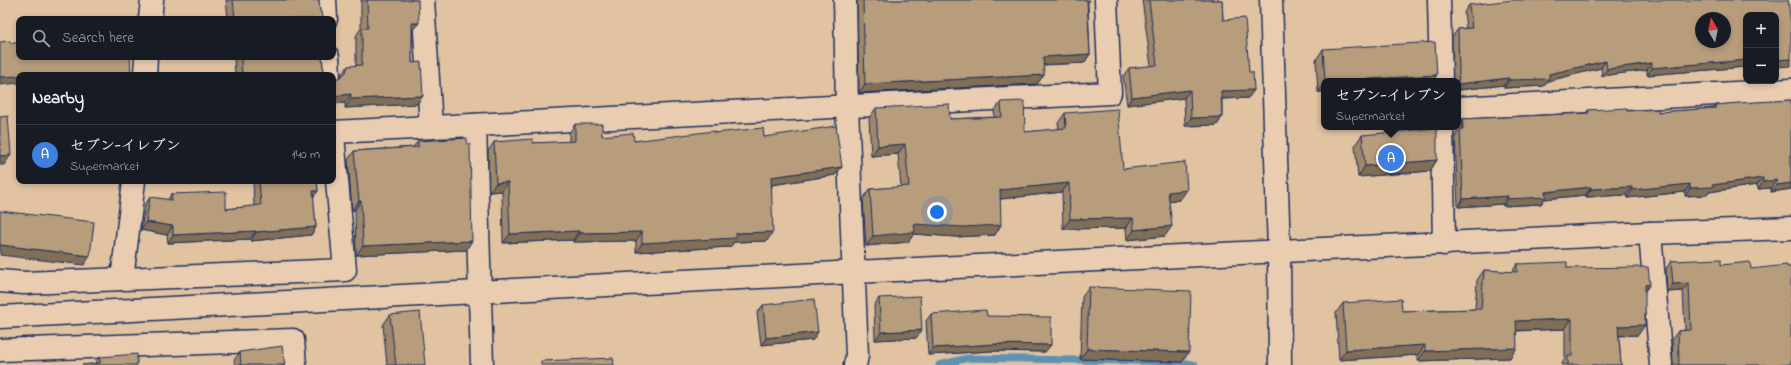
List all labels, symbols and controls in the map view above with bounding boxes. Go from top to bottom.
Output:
north arrow [1695,12,1731,48]
map controls [1743,12,1779,84]
button: + [1743,12,1779,48]
search box [16,16,336,60]
icon: search [30,27,52,49]
text: Search here [62,27,134,49]
button: − [1743,48,1779,84]
popup [1321,78,1461,130]
text: セブン-イレブン [1336,85,1446,107]
text: Nearby [32,86,84,111]
text: Supermarket [1336,107,1405,126]
text: セブン-イレブン [70,135,181,157]
pin: A [1378,143,1404,173]
text: A [41,145,49,164]
text: 140 m [292,145,320,164]
text: Supermarket [70,157,140,176]
your location [927,202,947,222]

